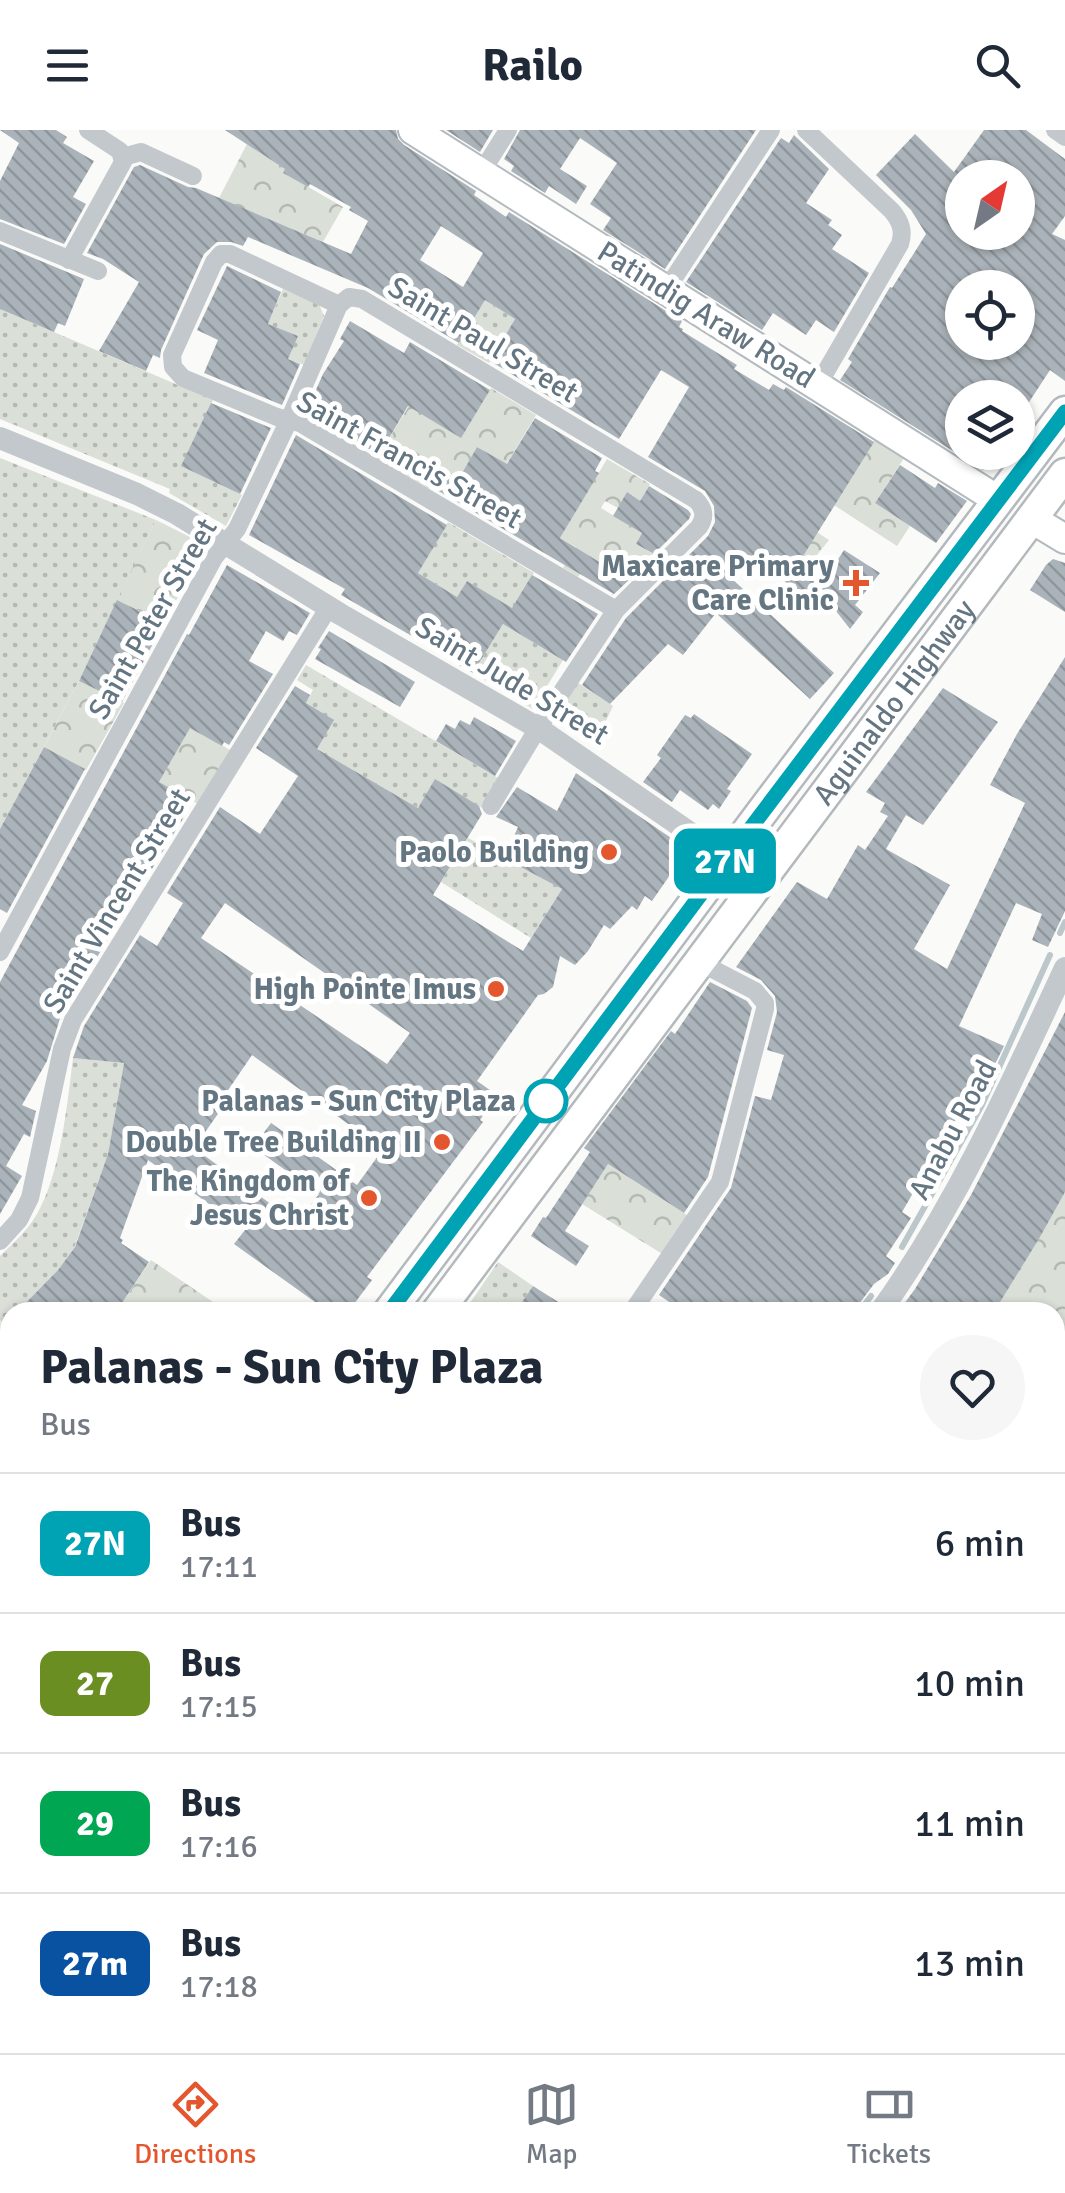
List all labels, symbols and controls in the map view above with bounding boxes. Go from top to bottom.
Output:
icon: menu [40,38,95,93]
text: Railo [482,38,583,93]
icon: search [970,38,1025,93]
north arrow [945,160,1035,250]
map controls [945,160,1035,470]
street label: Patindig Araw Road [590,233,822,397]
street label: Saint Paul Street [381,269,585,411]
button: locate [945,270,1035,360]
button: layers [945,380,1035,470]
street label: Saint Francis Street [290,383,528,537]
street label: Saint Peter Street [81,512,225,726]
place label: Maxicare Primary Care Clinic [601,548,834,619]
marker: Maxicare Primary Care Clinic [843,570,869,596]
street label: Aguinaldo Highway [805,592,983,812]
street label: Saint Jude Street [409,609,615,753]
street label: Saint Vincent Street [35,782,199,1020]
line badge: 27N [668,828,782,894]
place label: Paolo Building [399,834,589,871]
text: 27N [694,840,756,883]
marker: Paolo Building [598,841,620,863]
place label: High Pointe Imus [254,971,476,1008]
marker: High Pointe Imus [485,978,507,1000]
street label: Anabu Road [901,1054,1005,1206]
marker: Palanas - Sun City Plaza [525,1080,567,1122]
place label: Palanas - Sun City Plaza [201,1083,516,1120]
place label: Double Tree Building II [125,1124,422,1161]
marker: Double Tree Building II [431,1131,453,1153]
place label: The Kingdom of Jesus Christ [147,1163,351,1234]
marker: The Kingdom of Jesus Christ [358,1187,380,1209]
button: heart [920,1335,1025,1440]
text: Palanas - Sun City Plaza [40,1338,543,1397]
text: Bus [40,1405,91,1444]
text: Bus [180,1500,241,1547]
text: 6 min [935,1520,1025,1567]
text: 27N [64,1522,126,1565]
text: 17:11 [180,1547,258,1586]
text: Bus [180,1640,241,1687]
text: 10 min [914,1660,1025,1707]
text: 27 [76,1662,114,1705]
text: 17:15 [180,1687,258,1726]
text: Bus [180,1780,241,1827]
text: 11 min [914,1800,1025,1847]
text: 29 [76,1802,114,1845]
text: 17:16 [180,1827,258,1866]
text: Bus [180,1920,241,1967]
text: 13 min [914,1940,1025,1987]
text: 27m [62,1942,128,1985]
text: 17:18 [180,1967,258,2006]
tab: Directions [134,2077,256,2171]
tab: Map [524,2077,579,2171]
tab: Tickets [847,2077,931,2171]

